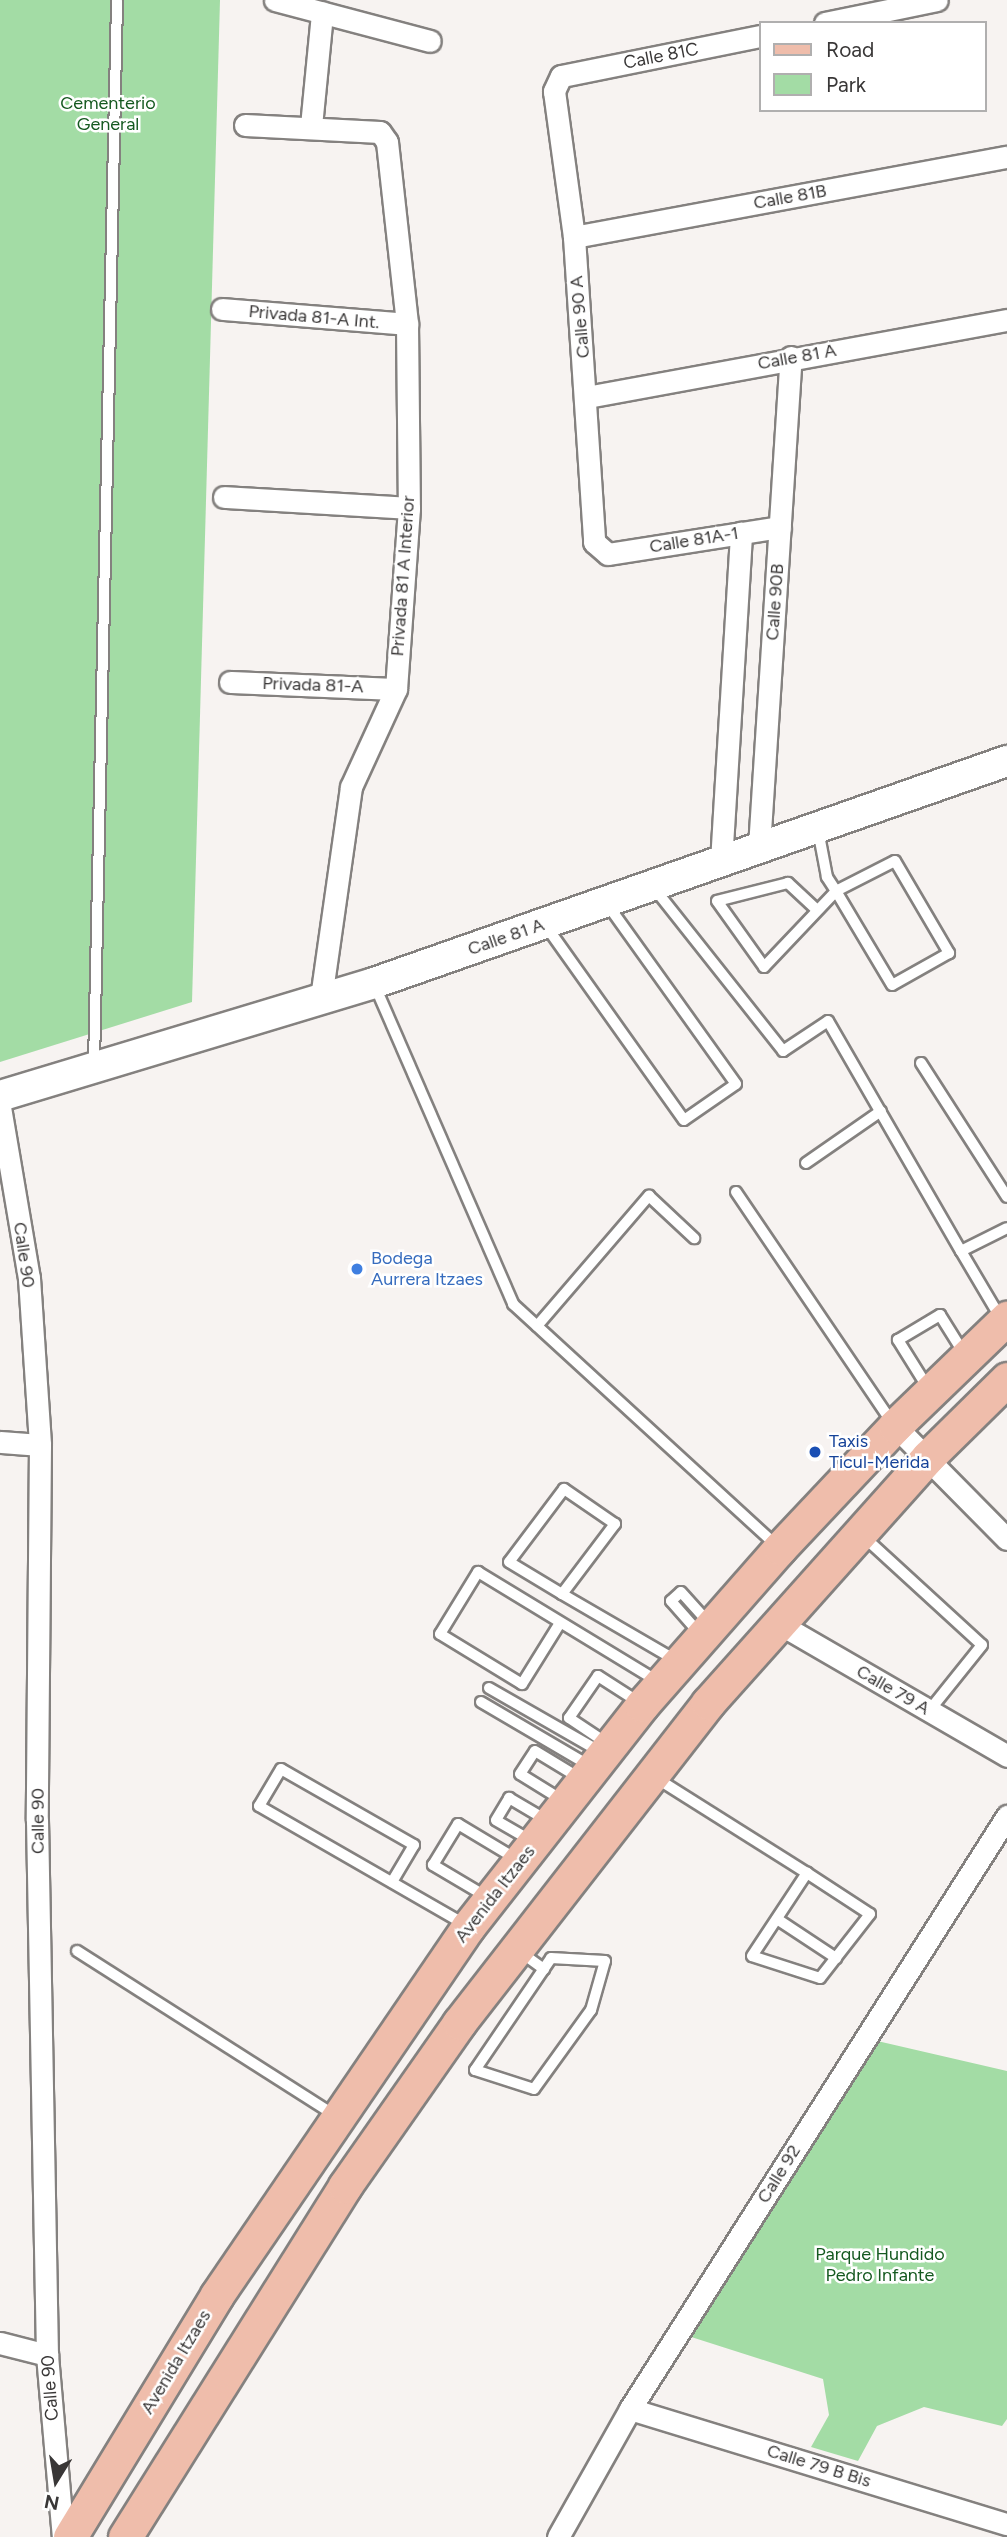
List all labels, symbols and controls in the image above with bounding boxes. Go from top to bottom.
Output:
legend [758,21,986,112]
text: Road [826,37,874,62]
street label: Calle 81C [622,38,700,74]
text: Park [826,72,866,97]
park label: Cementerio General [60,93,156,136]
street label: Calle 81B [752,180,828,214]
street label: Calle 90 A [566,275,594,359]
street label: Privada 81-A Int. [248,301,380,333]
street label: Calle 81 A [756,339,838,375]
street label: Privada 81 A Interior [387,495,419,657]
street label: Calle 81A-1 [648,522,740,558]
street label: Calle 90B [762,563,788,641]
street label: Privada 81-A [262,672,364,698]
street label: Calle 81 A [465,914,547,960]
street label: Calle 90 [9,1221,39,1289]
place label: Bodega Aurrera Itzaes [371,1248,483,1290]
marker: Bodega Aurrera Itzaes [349,1261,365,1277]
place label: Taxis Ticul-Merida [829,1431,929,1474]
marker: Taxis Ticul-Merida [807,1444,823,1460]
street label: Calle 79 A [853,1660,933,1720]
street label: Calle 90 [27,1788,49,1854]
street label: Avenida Itzaes [450,1841,540,1947]
street label: Calle 92 [753,2141,805,2207]
park label: Parque Hundido Pedro Infante [815,2244,945,2286]
street label: Avenida Itzaes [137,2306,215,2418]
street label: Calle 90 [37,2354,63,2422]
street label: Calle 79 B Bis [764,2440,874,2492]
north arrow [21,2446,91,2516]
text: N [42,2489,61,2515]

